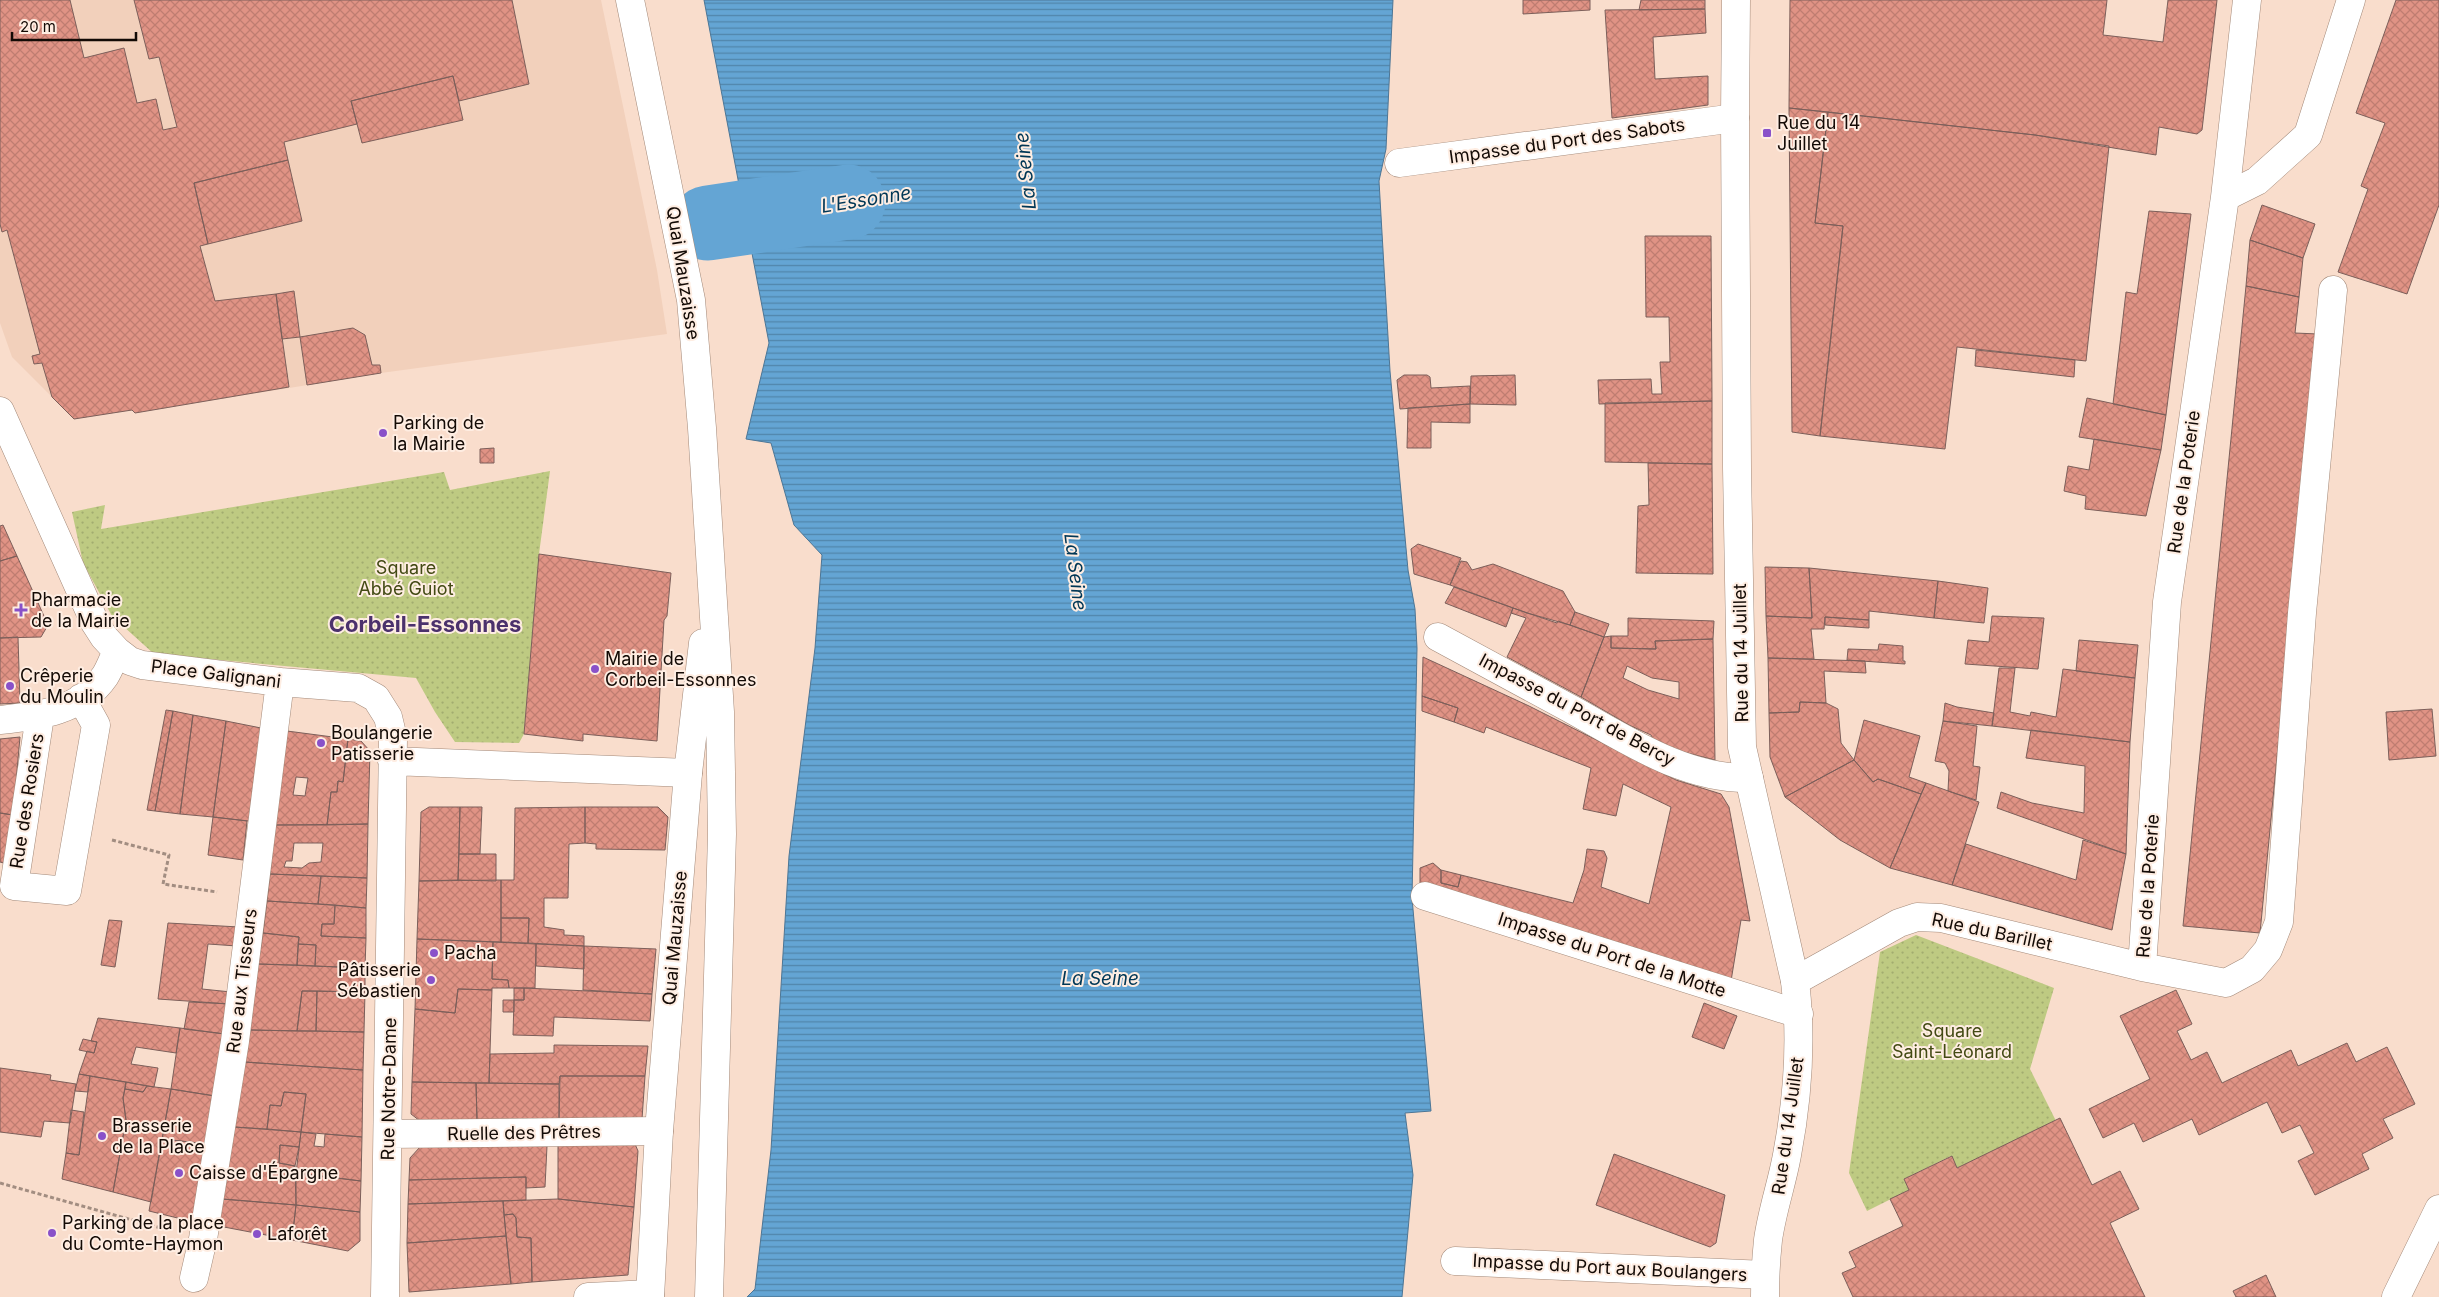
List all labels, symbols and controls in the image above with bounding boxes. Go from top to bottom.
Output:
scale bar [12,10,136,42]
text: 20 m [20,17,56,36]
place label: Rue du 14 Juillet [1777,112,1860,154]
street label: Impasse du Port des Sabots [1448,114,1686,167]
marker: Rue du 14 Juillet [1761,127,1773,139]
water label: La Seine [1010,131,1041,211]
water label: L'Essonne [819,181,913,218]
street label: Quai Mauzaisse [663,205,704,341]
street label: Rue de la Poterie [2163,409,2204,555]
place label: Parking de la Mairie [393,412,484,454]
marker: Parking de la Mairie [377,427,389,439]
water label: La Seine [1059,532,1092,612]
park label: Square Abbé Guiot [358,557,454,599]
street label: Rue du 14 Juillet [1729,583,1752,723]
place label: Pharmacie de la Mairie [31,589,130,631]
marker: Pharmacie de la Mairie [15,604,27,616]
district label: Corbeil-Essonnes [329,611,521,637]
place label: Mairie de Corbeil-Essonnes [605,648,756,690]
street label: Impasse du Port de Bercy [1476,649,1679,770]
street label: Place Galignani [150,655,282,692]
marker: Mairie de Corbeil-Essonnes [589,663,601,675]
place label: Crêperie du Moulin [20,665,104,707]
marker: Crêperie du Moulin [4,680,16,692]
place label: Boulangerie Patisserie [331,722,433,764]
street label: Rue des Rosiers [5,732,48,870]
marker: Boulangerie Patisserie [315,737,327,749]
street label: Rue de la Poterie [2132,813,2163,959]
street label: Quai Mauzaisse [658,870,691,1006]
street label: Rue aux Tisseurs [222,907,261,1055]
street label: Impasse du Port de la Motte [1496,908,1729,1001]
street label: Rue du Barillet [1930,908,2055,955]
place label: Pacha [444,942,497,963]
marker: Pacha [428,947,440,959]
place label: Pâtisserie Sébastien [337,959,421,1001]
water label: La Seine [1061,967,1139,990]
marker: Pâtisserie Sébastien [425,974,437,986]
street label: Rue Notre-Dame [377,1017,400,1160]
park label: Square Saint-Léonard [1892,1020,2012,1062]
street label: Rue du 14 Juillet [1767,1056,1808,1196]
place label: Brasserie de la Place [112,1115,205,1157]
street label: Ruelle des Prêtres [447,1121,601,1144]
marker: Brasserie de la Place [96,1130,108,1142]
place label: Caisse d'Épargne [189,1161,338,1183]
marker: Caisse d'Épargne [173,1167,185,1179]
place label: Parking de la place du Comte-Haymon [62,1212,224,1254]
place label: Laforêt [267,1223,327,1244]
marker: Parking de la place du Comte-Haymon [46,1227,58,1239]
marker: Laforêt [251,1228,263,1240]
street label: Impasse du Port aux Boulangers [1472,1250,1748,1285]

